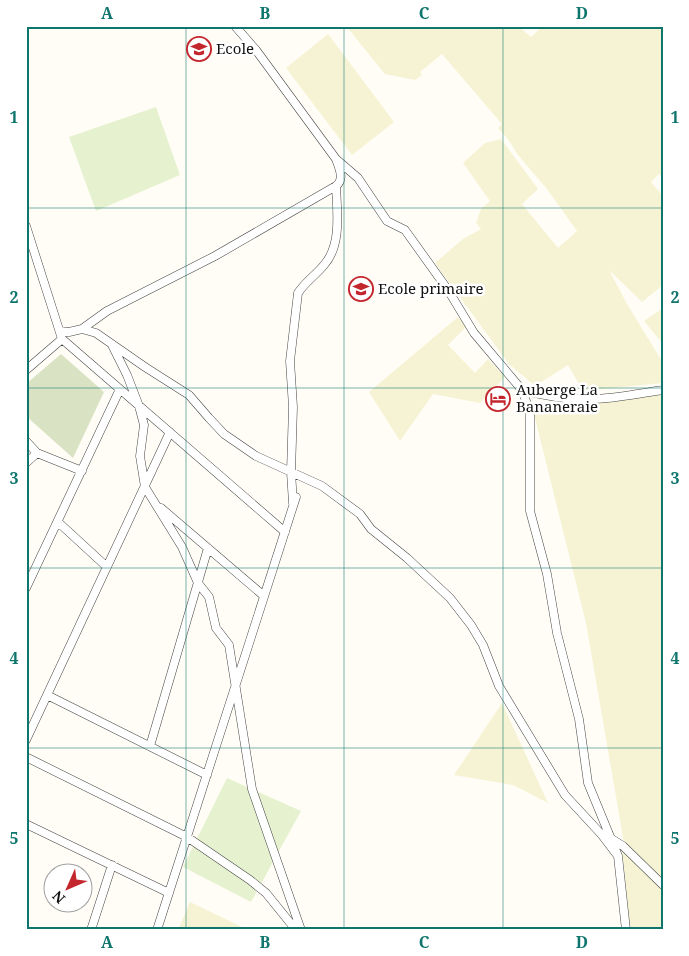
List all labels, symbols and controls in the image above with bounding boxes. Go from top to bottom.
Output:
text: A [101,2,114,24]
text: B [260,2,271,24]
text: C [419,2,430,24]
text: D [576,2,588,24]
school or university icon: Ecole [186,36,212,62]
place label: Ecole [216,38,254,58]
text: 1 [9,106,19,128]
text: 1 [670,106,680,128]
school or university icon: Ecole primaire [348,276,374,302]
place label: Ecole primaire [378,278,484,298]
text: 2 [9,286,19,308]
text: 2 [670,286,680,308]
place label: Auberge La Bananeraie [516,379,598,416]
hotel icon: Auberge La Bananeraie [485,386,511,412]
text: 3 [9,467,19,489]
text: 3 [670,467,680,489]
text: 4 [9,647,19,669]
text: 4 [670,647,680,669]
text: 5 [9,827,19,849]
text: 5 [670,827,680,849]
north arrow [42,864,92,914]
text: N [48,887,69,908]
text: A [101,931,114,953]
text: B [260,931,271,953]
text: C [419,931,430,953]
text: D [576,931,588,953]

